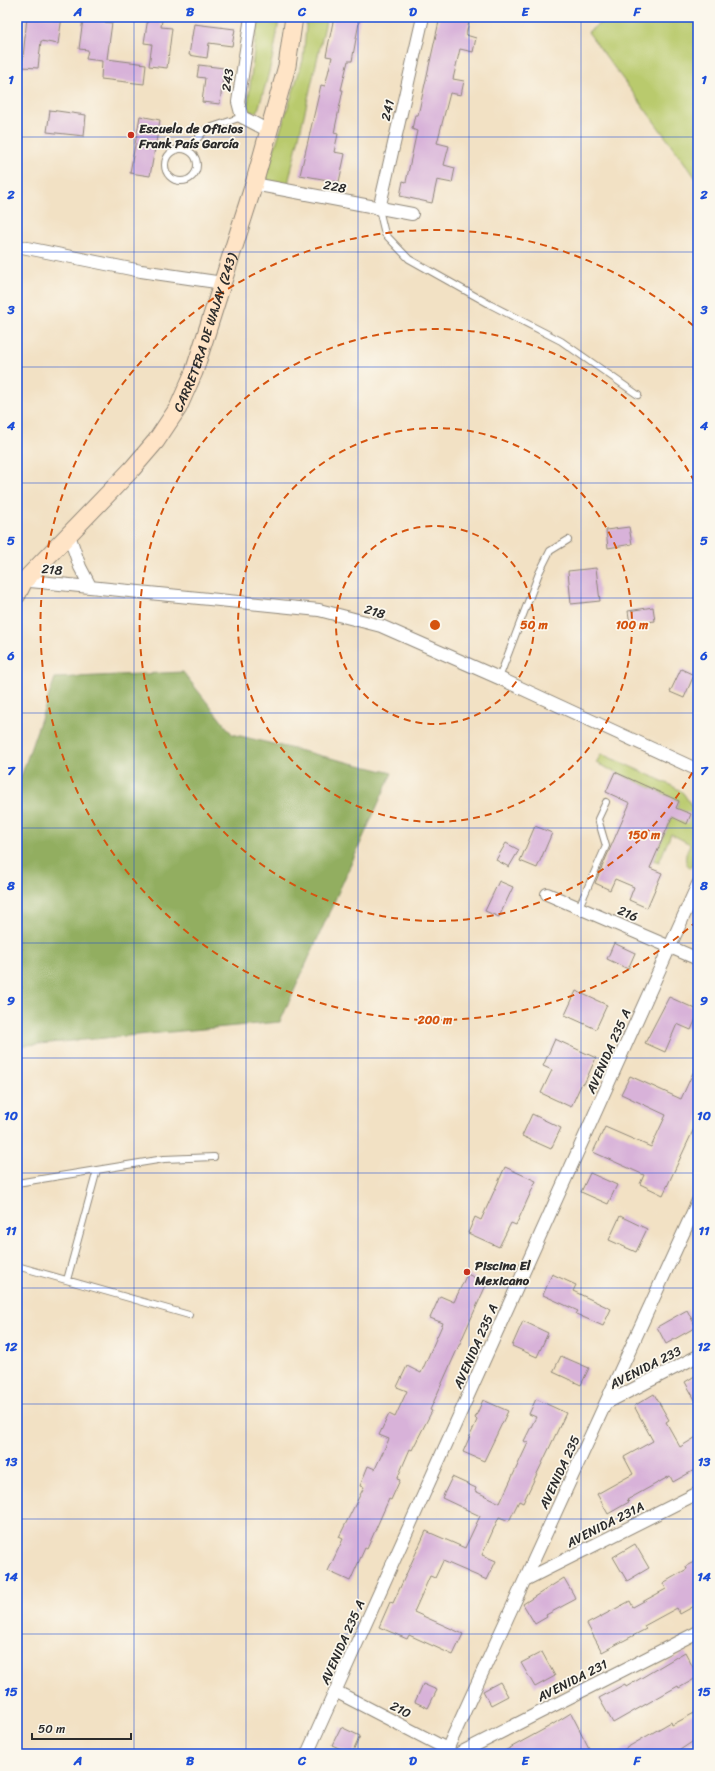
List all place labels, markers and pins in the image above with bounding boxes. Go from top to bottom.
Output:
place label: Escuela de Oficios Frank País García [138,117,243,155]
marker: Escuela de Oficios Frank País García [126,130,136,140]
centre of rings [428,618,442,632]
place label: Piscina El Mexicano [474,1254,532,1292]
marker: Piscina El Mexicano [462,1267,472,1277]

